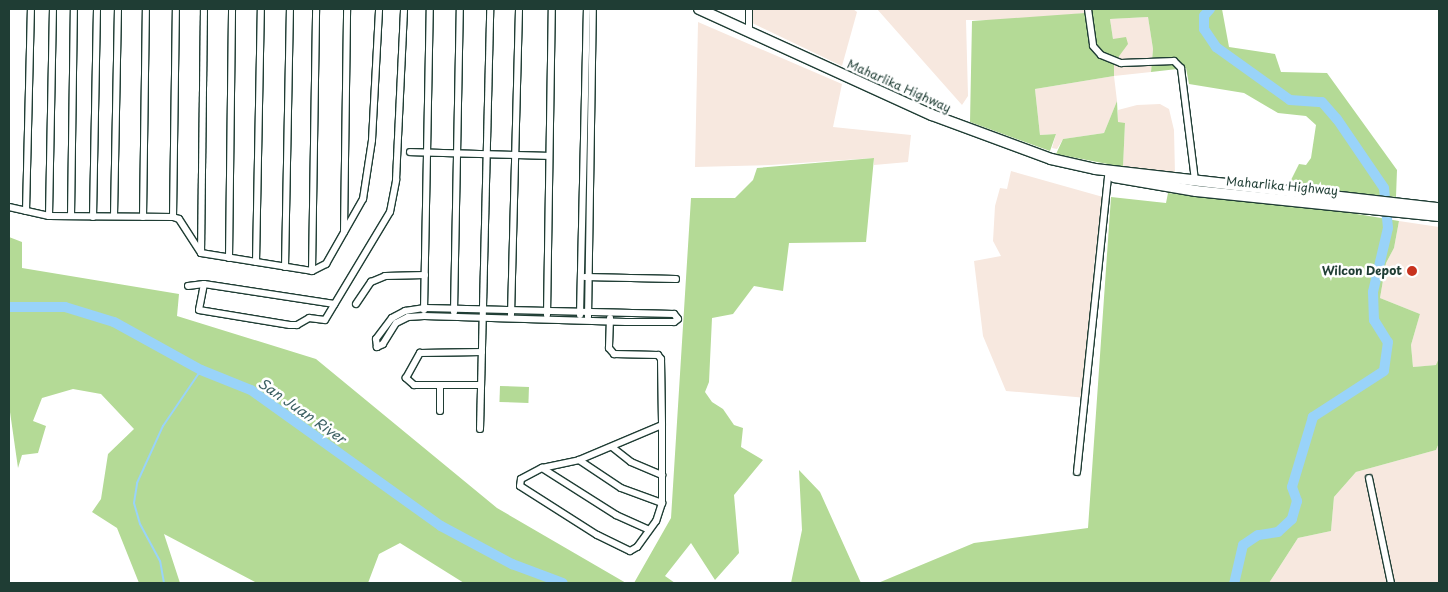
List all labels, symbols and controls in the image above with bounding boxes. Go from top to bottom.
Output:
street label: Maharlika Highway [844,56,954,116]
street label: Maharlika Highway [1225,174,1339,198]
place label: Wilcon Depot [1321,264,1402,278]
marker: Wilcon Depot [1406,265,1418,277]
water label: San Juan River [255,375,349,447]

